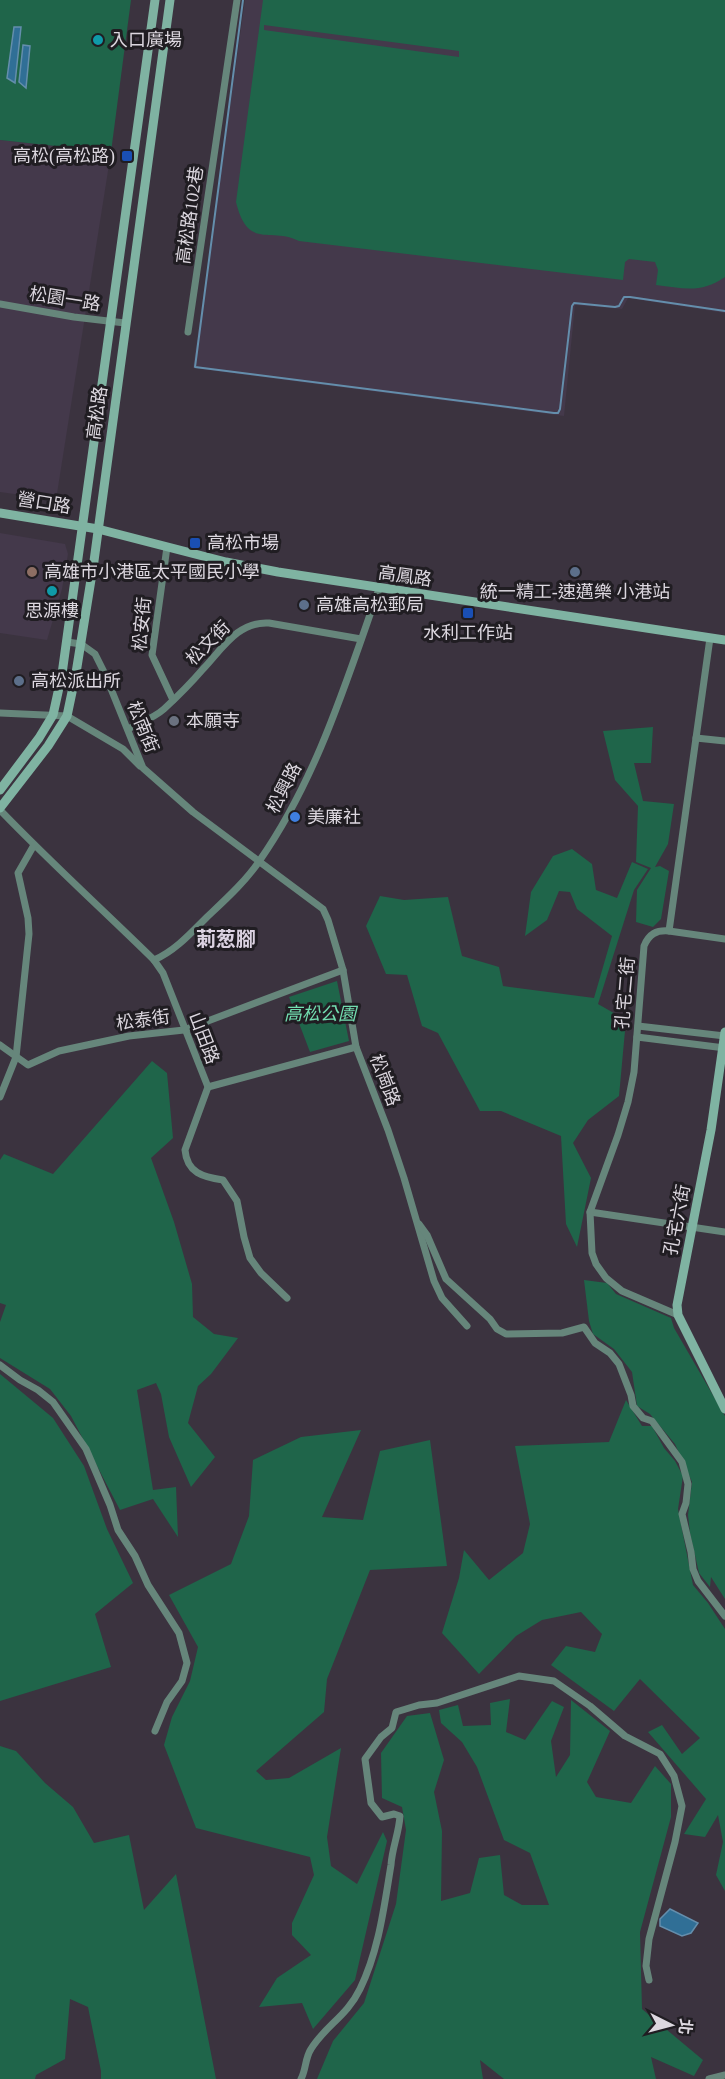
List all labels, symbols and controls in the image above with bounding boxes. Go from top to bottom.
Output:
place label: 入口廣場 [110,30,182,50]
marker: 入口廣場 [91,33,105,47]
place label: 高松(高松路) [13,146,115,167]
marker: 高松(高松路) [120,149,134,163]
street label: 高松路102巷 [173,165,207,265]
street label: 松園一路 [28,283,102,315]
street label: 高松路 [83,385,111,441]
street label: 營口路 [16,489,72,517]
place label: 高松市場 [207,533,279,553]
marker: 高松市場 [188,536,202,550]
place label: 高雄市小港區太平國民小學 [44,562,260,582]
street label: 高鳳路 [377,562,433,590]
marker: 高雄市小港區太平國民小學 [25,565,39,579]
marker: 統一精工-速邁樂 小港站 [568,565,582,579]
place label: 統一精工-速邁樂 小港站 [480,582,670,602]
marker: 思源樓 [45,584,59,598]
place label: 高雄高松郵局 [316,595,424,615]
street label: 松安街 [130,596,154,652]
marker: 高雄高松郵局 [297,598,311,612]
place label: 思源樓 [25,601,79,621]
marker: 水利工作站 [461,606,475,620]
street label: 松文街 [182,617,234,669]
place label: 水利工作站 [423,623,513,643]
place label: 高松派出所 [31,671,121,691]
marker: 高松派出所 [12,674,26,688]
street label: 松南街 [124,698,162,756]
place label: 本願寺 [186,711,240,731]
marker: 本願寺 [167,714,181,728]
street label: 松興路 [263,759,305,817]
place label: 美廉社 [307,807,361,827]
marker: 美廉社 [288,810,302,824]
district label: 莿葱腳 [196,928,256,950]
street label: 孔宅二街 [612,956,638,1030]
park label: 高松公園 [284,1004,359,1024]
street label: 松泰街 [115,1006,171,1034]
street label: 山田路 [185,1009,223,1067]
street label: 松崗路 [366,1051,404,1109]
street label: 孔宅六街 [660,1183,694,1257]
north arrow [641,1995,701,2055]
text: 北 [676,2018,695,2035]

